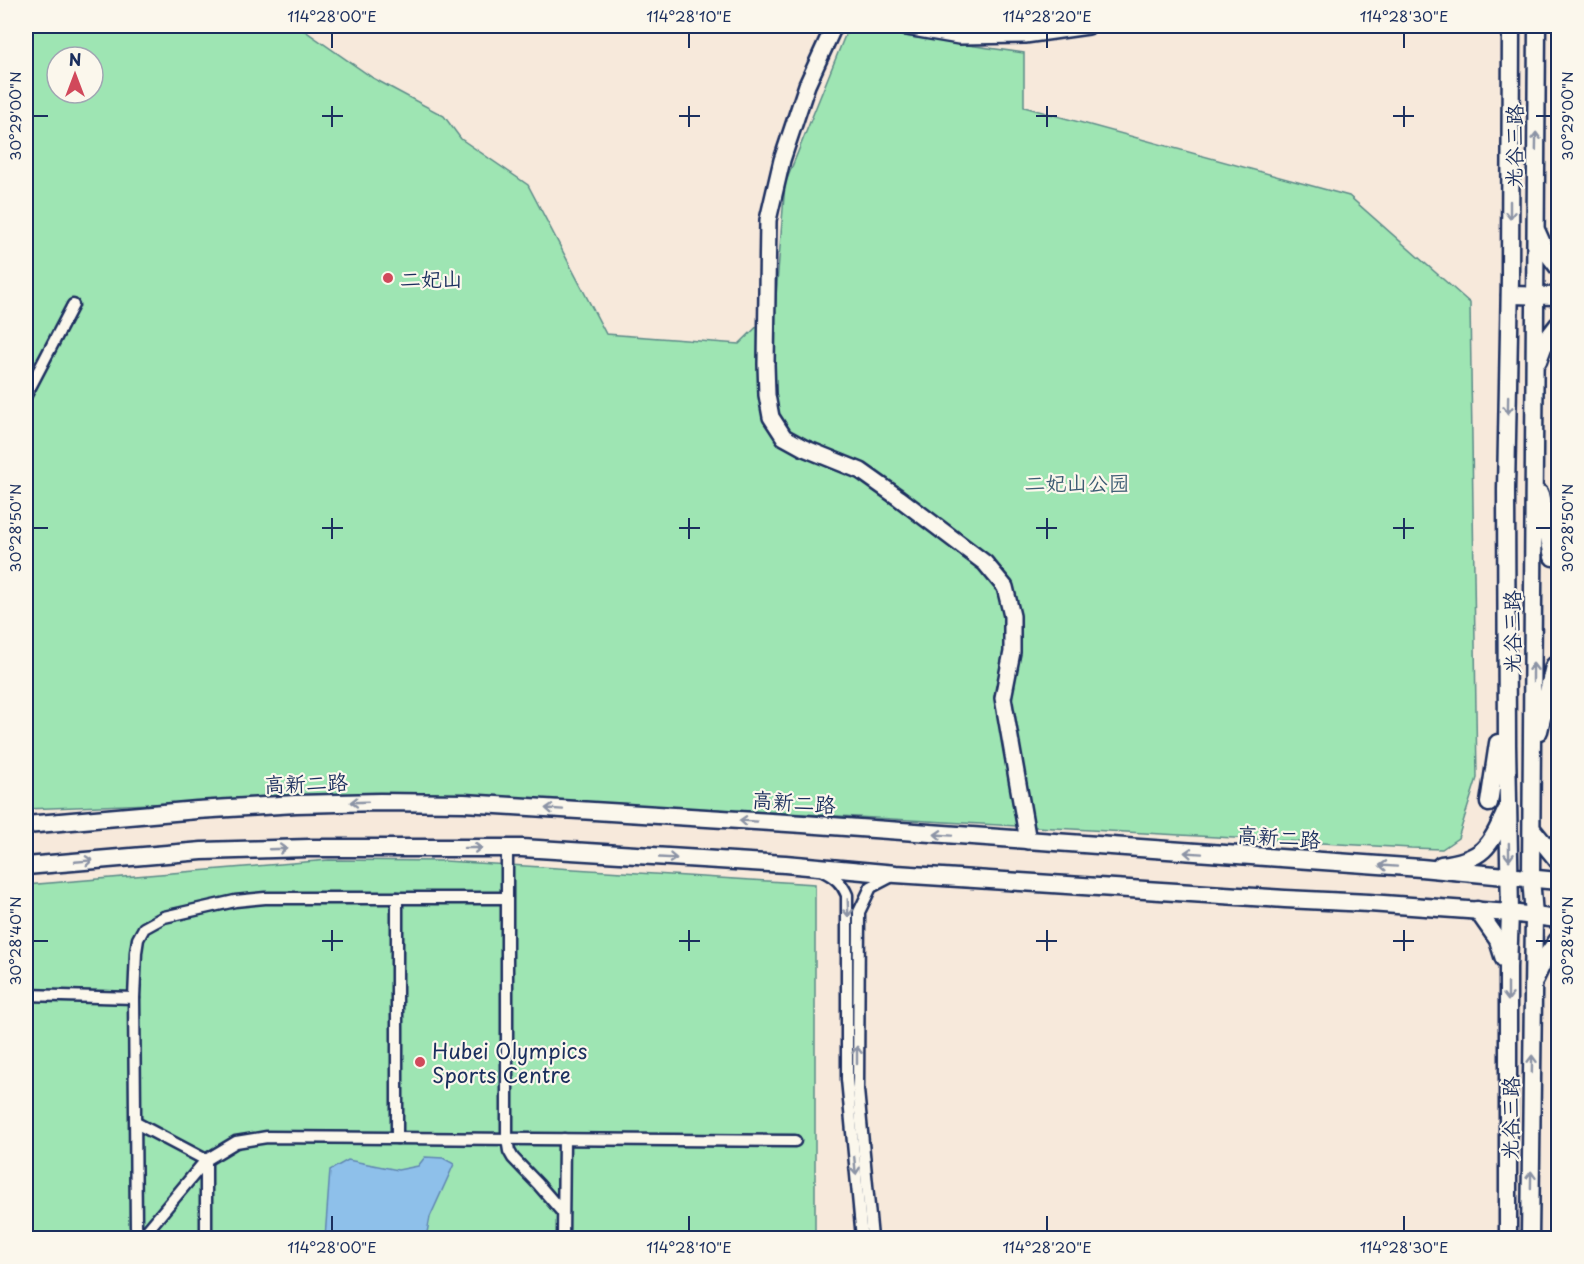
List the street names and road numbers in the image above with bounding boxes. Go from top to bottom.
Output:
street label: 光谷三路 [1496,104,1530,188]
street label: 光谷三路 [1495,590,1527,674]
street label: 高新二路 [263,765,349,799]
street label: 高新二路 [751,782,837,820]
street label: 高新二路 [1236,817,1322,855]
street label: 光谷三路 [1492,1076,1526,1160]

